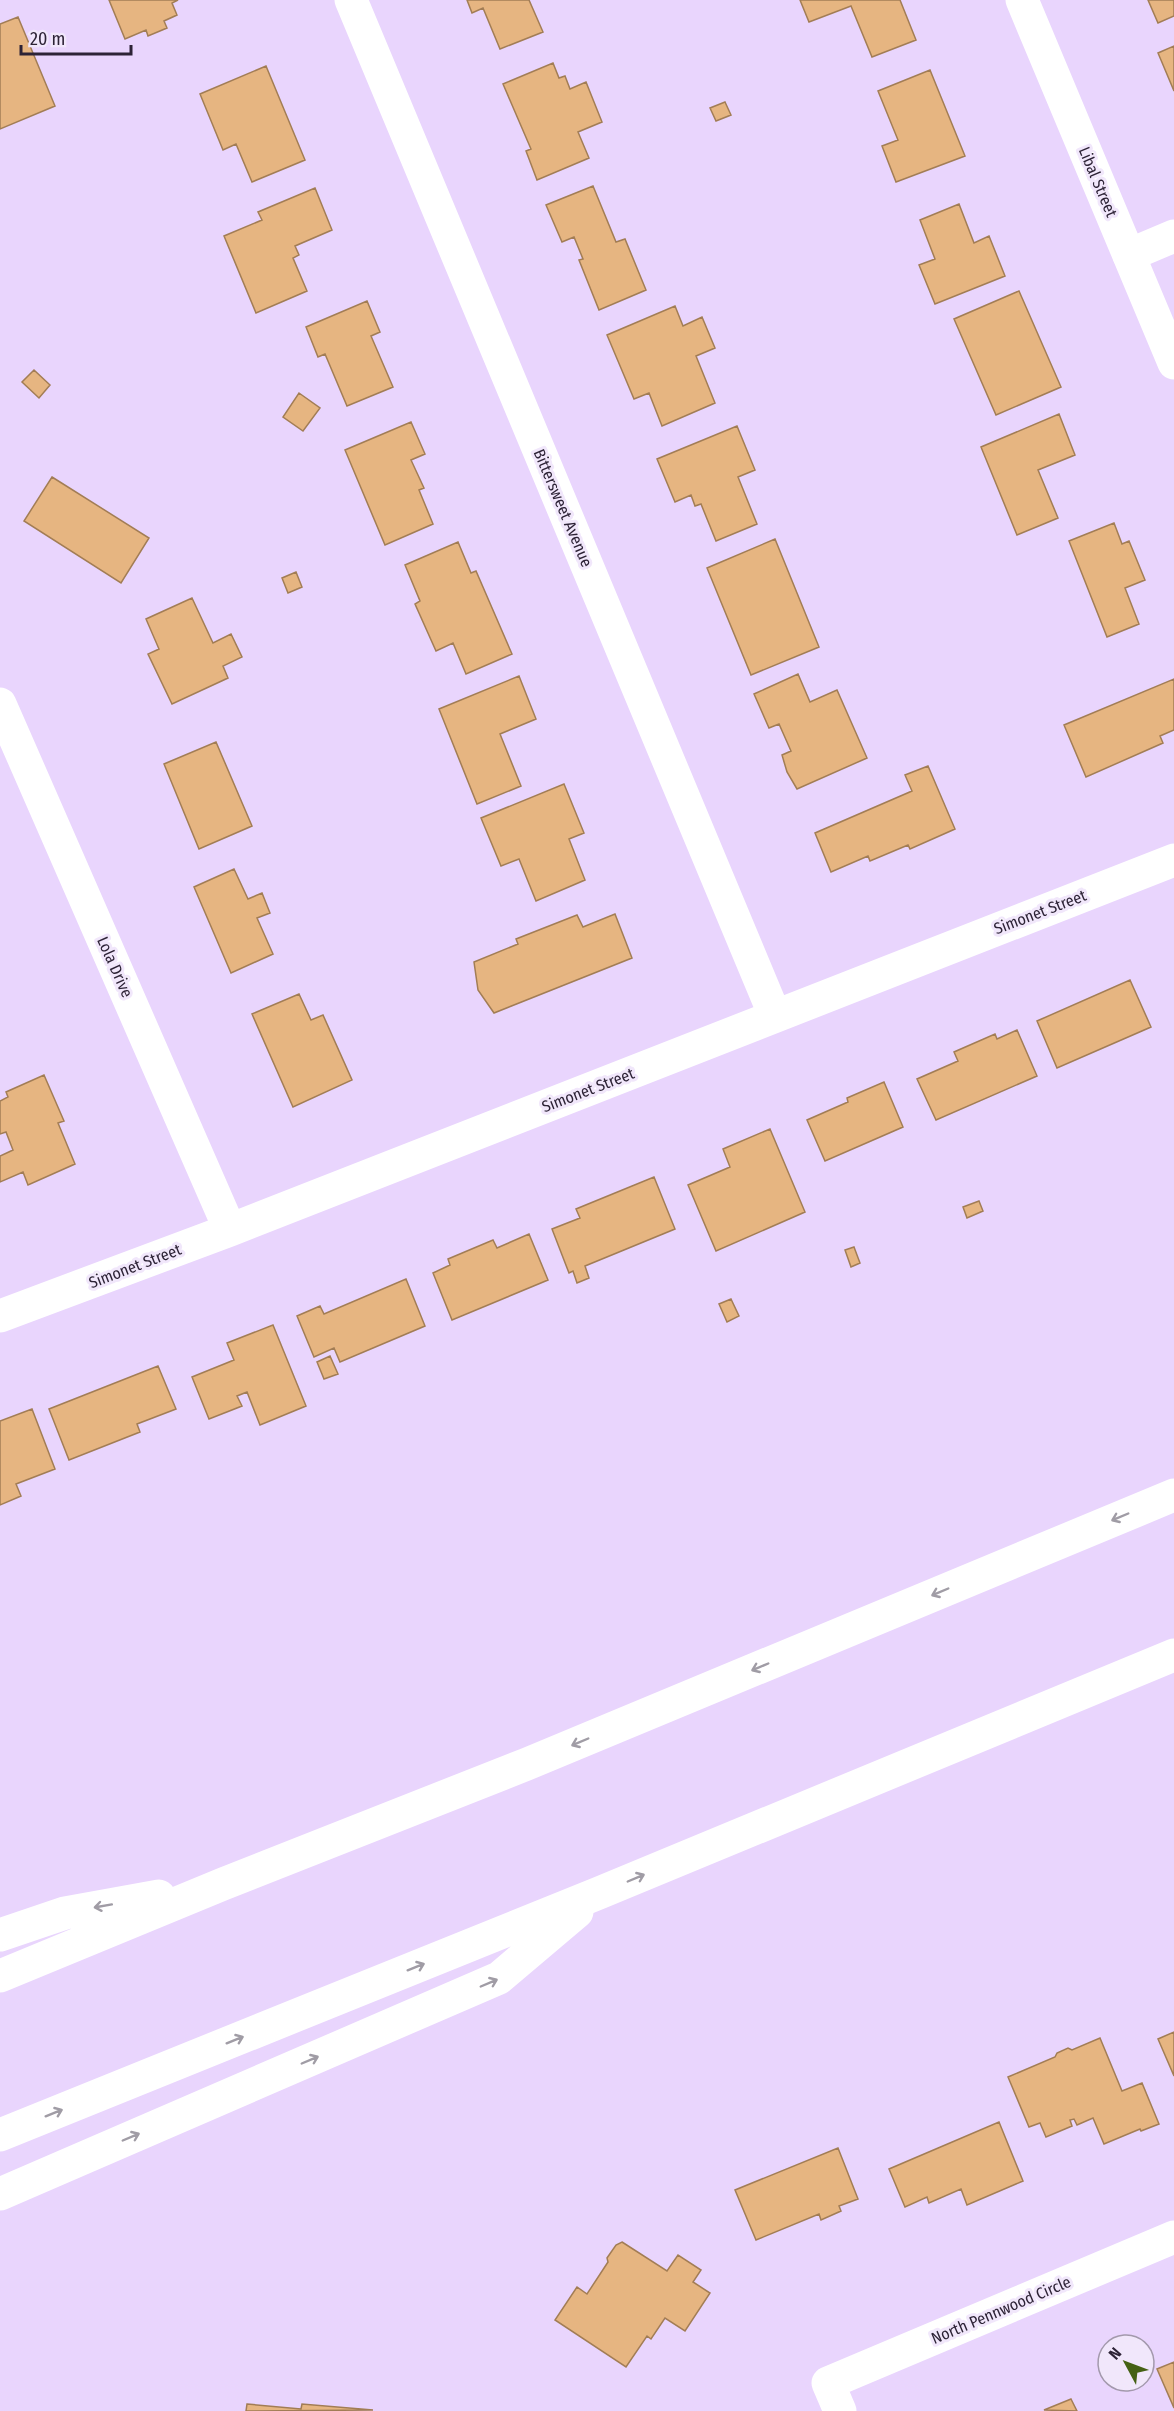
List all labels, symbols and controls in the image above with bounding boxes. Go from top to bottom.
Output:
scale bar [21,18,130,56]
text: 20 m [30,28,65,50]
street label: Libal Street [1075,144,1122,221]
street label: Bittersweet Avenue [530,446,596,570]
street label: Simonet Street [991,885,1090,938]
street label: Lola Drive [93,934,137,1001]
street label: Simonet Street [539,1063,638,1116]
street label: Simonet Street [86,1239,185,1292]
one-way arrow [1111,1512,1130,1523]
one-way arrow [931,1587,950,1598]
one-way arrow [751,1662,770,1673]
one-way arrow [571,1737,590,1748]
one-way arrow [626,1872,644,1883]
one-way arrow [94,1901,113,1912]
one-way arrow [406,1961,425,1972]
one-way arrow [479,1976,497,1988]
one-way arrow [225,2034,244,2045]
one-way arrow [300,2054,318,2065]
one-way arrow [45,2107,63,2118]
one-way arrow [121,2131,139,2143]
street label: North Pennwood Circle [928,2272,1074,2348]
north arrow [1096,2333,1156,2393]
text: N [1105,2344,1125,2363]

